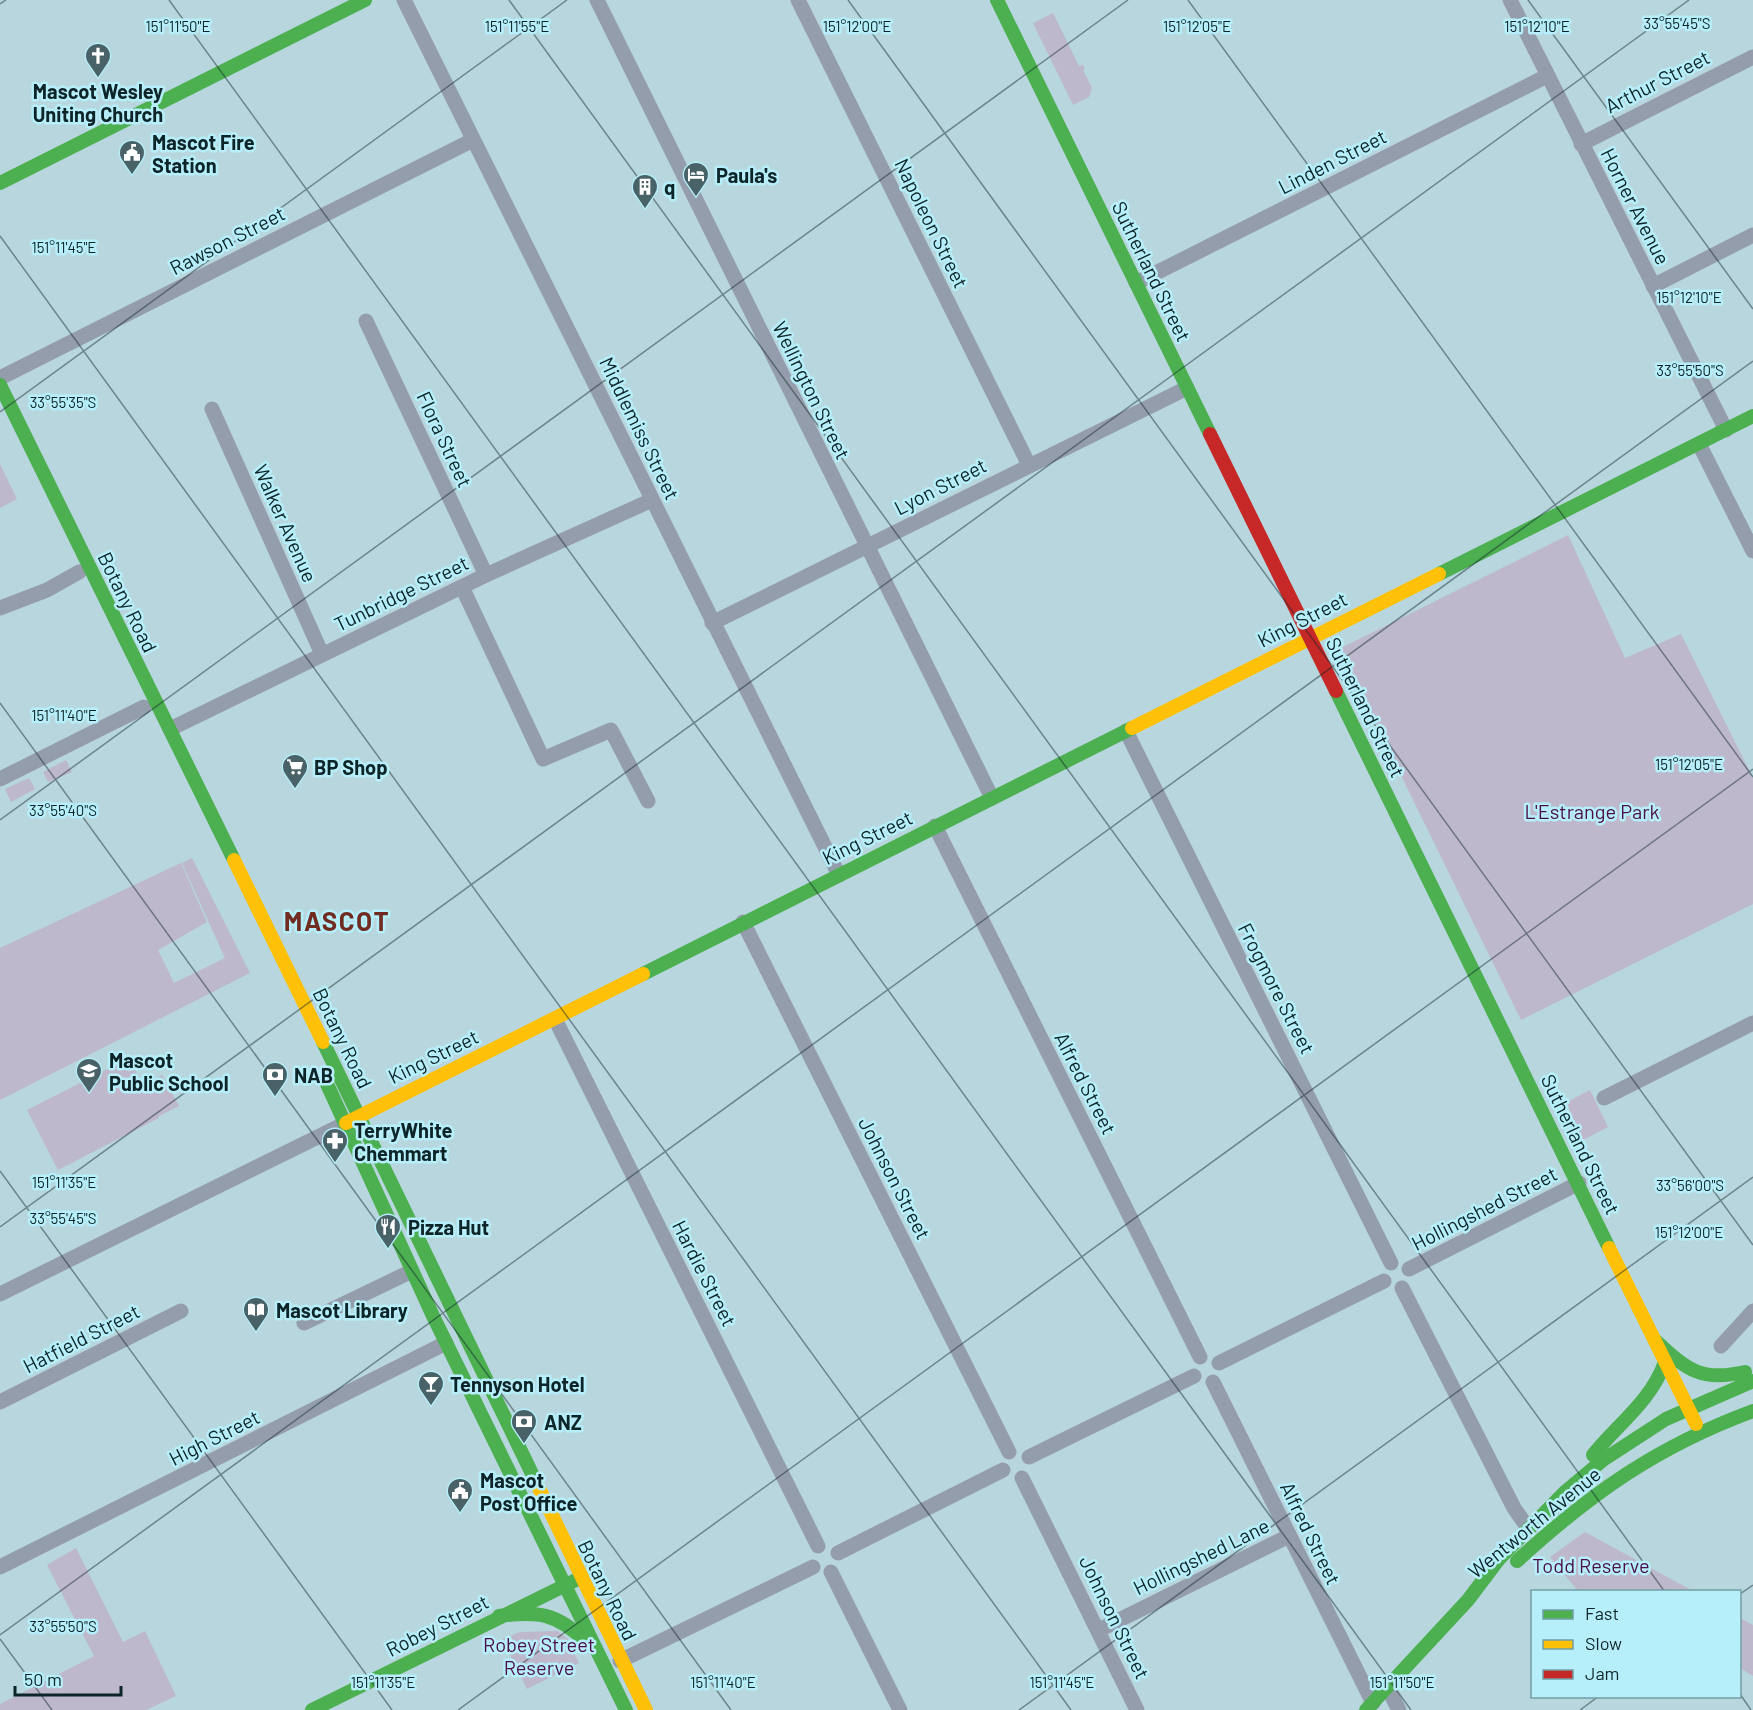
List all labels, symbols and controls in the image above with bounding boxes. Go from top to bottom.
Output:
text: 33°55'45"S [1643,14,1711,32]
text: 151°11'50"E [145,17,211,35]
text: 151°11'55"E [485,17,549,35]
text: 151°12'00"E [823,17,891,35]
text: 151°12'05"E [1163,17,1231,35]
text: 151°12'10"E [1504,17,1570,35]
church icon: Mascot Wesley Uniting Church [83,41,113,79]
street label: Arthur Street [1601,44,1713,118]
place label: Mascot Wesley Uniting Church [33,79,163,126]
street label: Linden Street [1274,124,1390,198]
place label: Mascot Fire Station [152,130,255,177]
public building icon: Mascot Fire Station [117,138,147,176]
street label: Horner Avenue [1596,144,1676,268]
street label: Napoleon Street [890,154,974,292]
hotel icon: Paula's [681,160,711,198]
place label: Paula's [716,163,777,187]
building icon: q [630,172,660,210]
place label: q [664,175,675,199]
street label: Sutherland Street [1108,197,1196,345]
street label: Rawson Street [165,201,289,279]
text: 151°11'45"E [32,238,96,256]
text: 151°12'10"E [1656,288,1722,306]
street label: Wellington Street [768,317,856,463]
street label: Middlemiss Street [595,353,685,503]
text: 33°55'50"S [1656,361,1724,379]
street label: Flora Street [412,387,478,491]
text: 33°55'35"S [30,393,96,411]
street label: Lyon Street [890,453,990,519]
street label: Walker Avenue [249,460,323,586]
street label: Botany Road [93,548,163,656]
street label: Tunbridge Street [330,550,472,636]
street label: King Street [1253,586,1351,652]
street label: Sutherland Street [1322,633,1410,781]
text: 151°11'40"E [31,706,97,724]
supermarket icon: BP Shop [280,752,310,790]
place label: BP Shop [314,755,388,779]
text: 151°12'05"E [1655,755,1723,773]
park label: L'Estrange Park [1524,799,1660,823]
text: 33°55'40"S [29,801,97,819]
street label: King Street [818,805,916,869]
district label: MASCOT [284,905,390,936]
street label: Frogmore Street [1234,919,1320,1057]
street label: Botany Road [308,984,378,1092]
street label: King Street [384,1024,482,1088]
street label: Alfred Street [1050,1028,1122,1138]
place label: Mascot Public School [109,1048,229,1095]
school or university icon: Mascot Public School [74,1056,104,1094]
bank icon: NAB [260,1060,290,1098]
place label: NAB [294,1063,333,1087]
street label: Sutherland Street [1537,1070,1625,1218]
street label: Johnson Street [854,1113,936,1243]
place label: TerryWhite Chemmart [354,1118,453,1165]
pharmacy icon: TerryWhite Chemmart [320,1126,350,1164]
street label: Hollingshed Street [1407,1161,1561,1255]
text: 151°11'35"E [32,1173,96,1191]
text: 33°56'00"S [1656,1176,1724,1194]
text: 33°55'45"S [29,1209,97,1227]
restaurant icon: Pizza Hut [373,1212,403,1250]
place label: Pizza Hut [408,1215,489,1239]
street label: Hardie Street [668,1216,742,1330]
text: 151°12'00"E [1655,1223,1723,1241]
library icon: Mascot Library [241,1295,271,1333]
street label: Hatfield Street [19,1298,143,1378]
place label: Mascot Library [276,1298,408,1322]
bar icon: Tennyson Hotel [416,1369,446,1407]
place label: Tennyson Hotel [450,1372,585,1396]
street label: High Street [165,1404,263,1470]
bank icon: ANZ [509,1407,539,1445]
place label: ANZ [544,1410,582,1434]
street label: Wentworth Avenue [1463,1461,1605,1583]
place label: Mascot Post Office [480,1468,578,1515]
public building icon: Mascot Post Office [445,1476,475,1514]
street label: Alfred Street [1276,1478,1346,1588]
street label: Hollingshed Lane [1129,1513,1273,1599]
street label: Botany Road [573,1536,643,1644]
street label: Johnson Street [1075,1552,1155,1682]
park label: Todd Reserve [1532,1553,1650,1577]
street label: Robey Street [382,1589,492,1661]
legend [1531,1590,1741,1698]
text: Fast [1585,1602,1619,1624]
text: 33°55'50"S [29,1617,97,1635]
park label: Robey Street Reserve [483,1632,595,1679]
text: Slow [1585,1632,1622,1654]
scale bar [15,1659,122,1697]
text: Jam [1585,1662,1619,1684]
text: 50 m [24,1668,62,1690]
text: 151°11'35"E [351,1673,415,1691]
text: 151°11'40"E [690,1673,756,1691]
text: 151°11'45"E [1030,1673,1094,1691]
text: 151°11'50"E [1369,1673,1435,1691]

